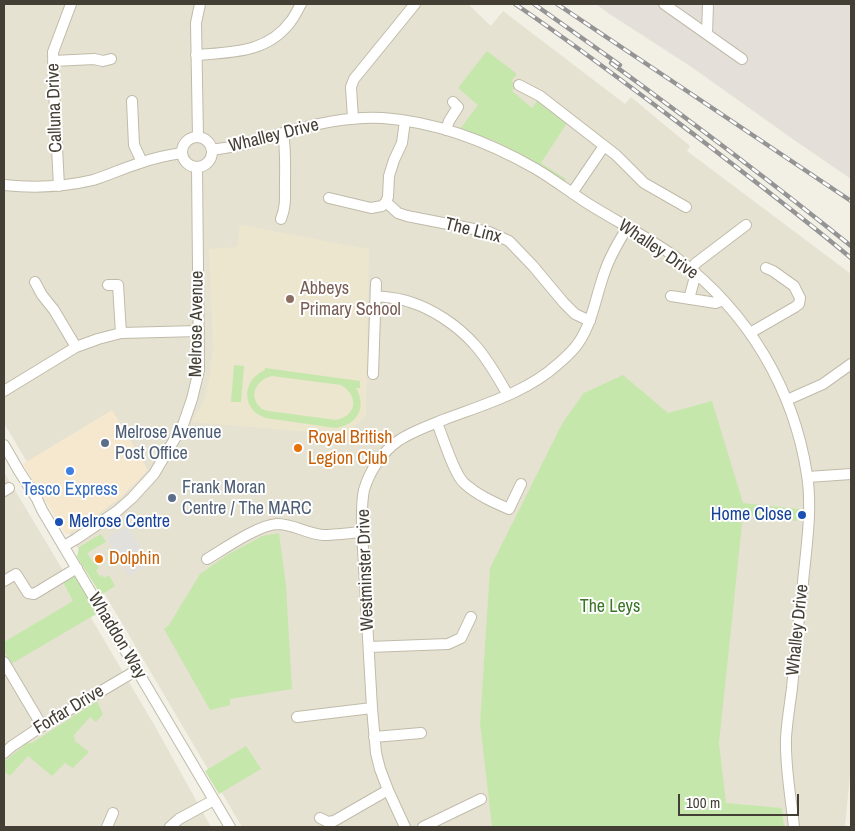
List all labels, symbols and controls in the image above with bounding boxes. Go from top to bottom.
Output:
street label: Calluna Drive [43,63,67,153]
street label: Whalley Drive [227,114,321,158]
street label: The Linx [443,214,503,248]
street label: Whalley Drive [614,215,702,285]
street label: Melrose Avenue [185,271,209,377]
place label: Abbeys Primary School [300,278,401,320]
marker: Abbeys Primary School [284,293,296,305]
place label: Melrose Avenue Post Office [115,422,221,464]
place label: Royal British Legion Club [308,427,392,469]
marker: Melrose Avenue Post Office [99,437,111,449]
marker: Royal British Legion Club [292,442,304,454]
marker: Tesco Express [64,465,76,477]
place label: Frank Moran Centre / The MARC [182,477,312,520]
place label: Tesco Express [22,479,118,501]
marker: Frank Moran Centre / The MARC [166,492,178,504]
place label: Home Close [711,504,792,526]
street label: Westminster Drive [353,509,379,631]
marker: Home Close [796,509,808,521]
place label: Melrose Centre [69,511,170,533]
marker: Melrose Centre [53,516,65,528]
place label: Dolphin [109,548,160,570]
marker: Dolphin [93,553,105,565]
street label: Whalley Drive [782,583,814,677]
street label: Whaddon Way [83,589,151,683]
park label: The Leys [580,596,640,618]
street label: Forfar Drive [30,681,108,739]
scale bar [680,784,801,816]
text: 100 m [686,792,720,813]

